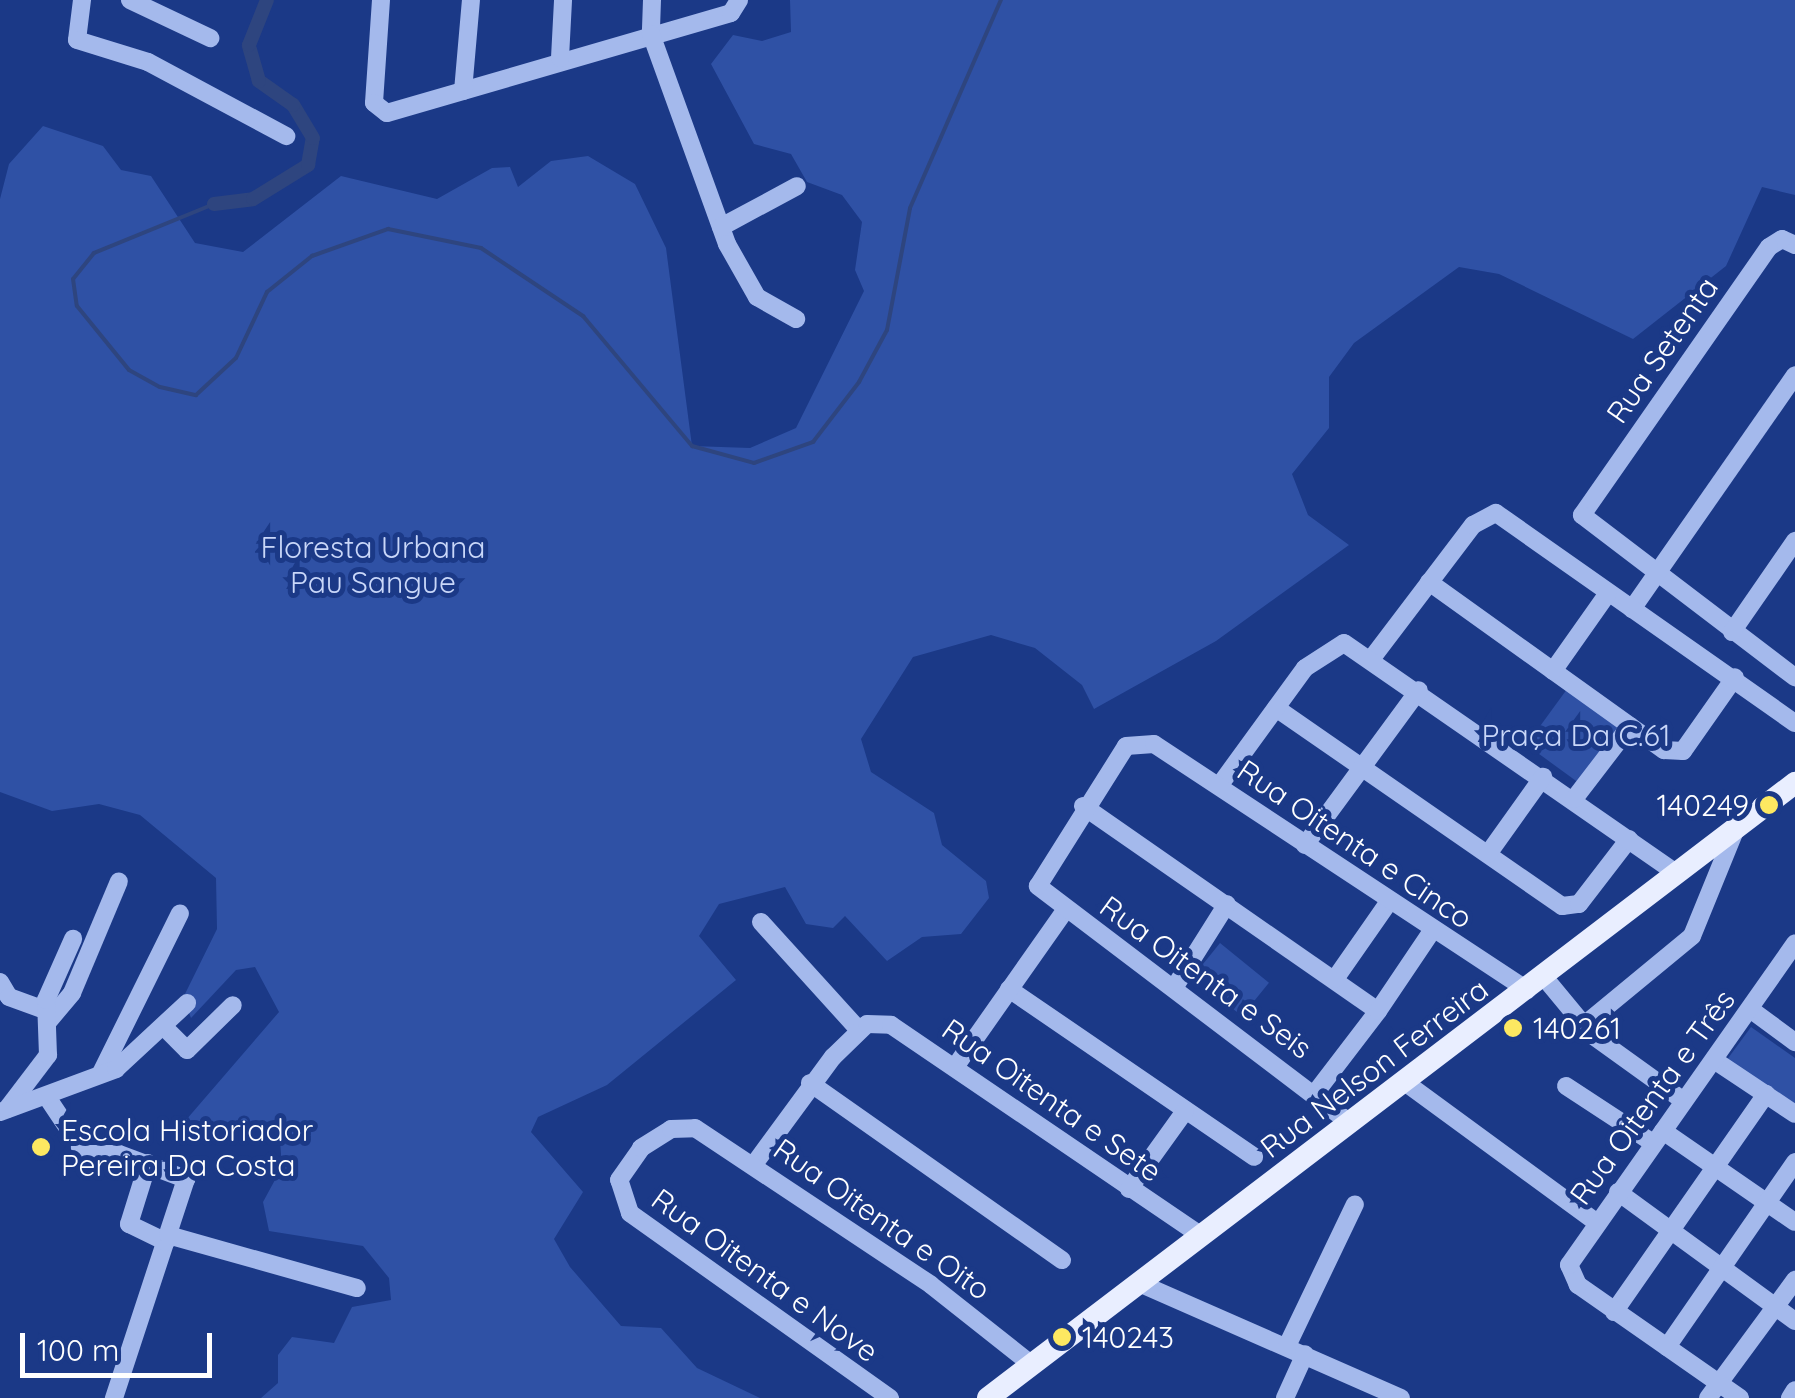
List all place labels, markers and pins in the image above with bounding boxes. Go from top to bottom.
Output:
place label: 140249 [1657,787,1749,823]
marker: 140249 [1758,794,1780,816]
place label: 140261 [1533,1010,1621,1046]
marker: 140261 [1502,1017,1524,1039]
place label: Escola Historiador Pereira Da Costa [61,1112,313,1182]
marker: Escola Historiador Pereira Da Costa [30,1136,52,1158]
place label: 140243 [1082,1319,1174,1355]
marker: 140243 [1051,1326,1073,1348]

